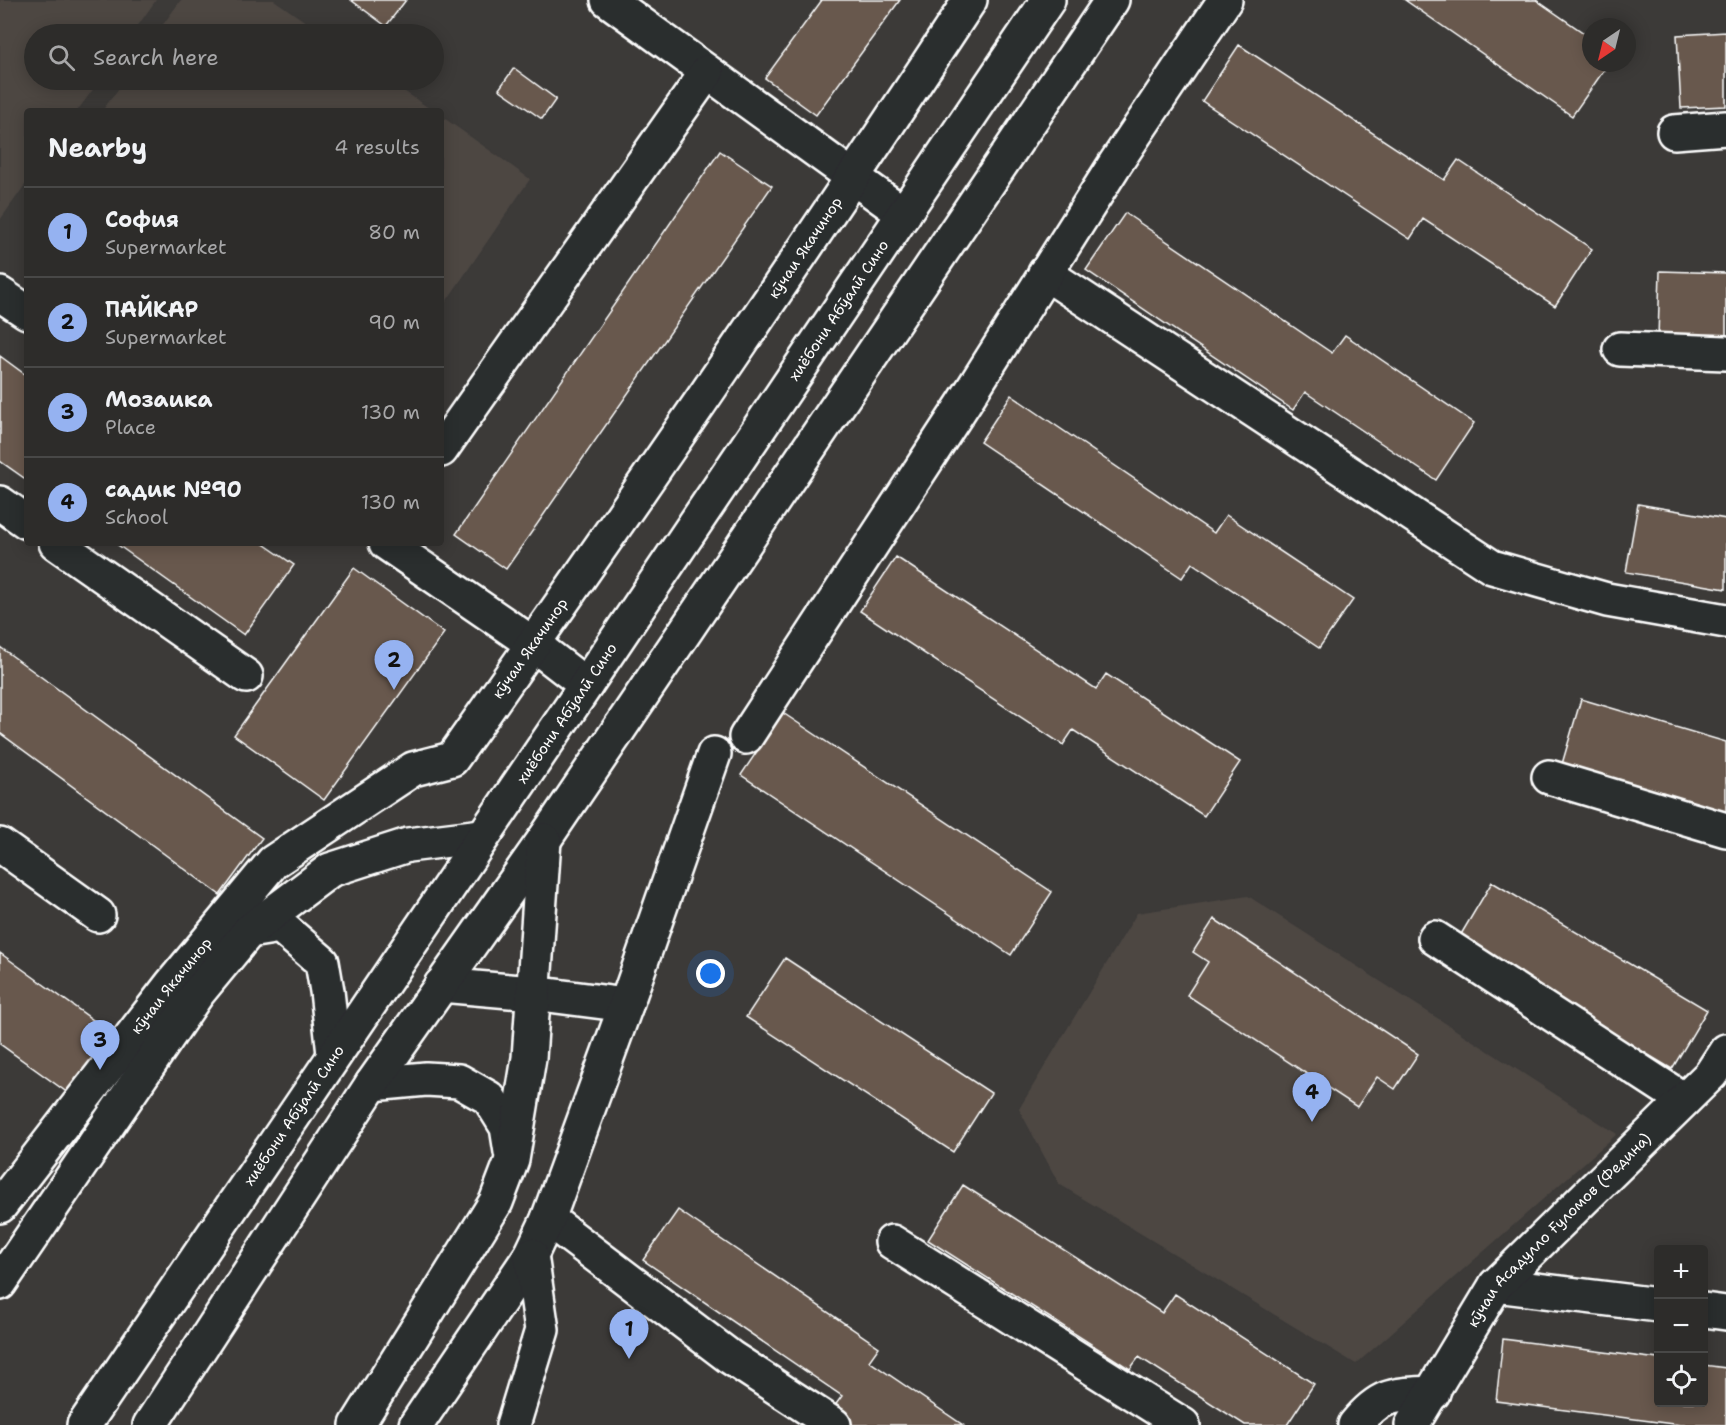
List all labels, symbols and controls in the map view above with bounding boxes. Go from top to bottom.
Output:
north arrow [1582,18,1636,72]
search box [24,24,444,90]
icon: search [45,41,78,74]
text: Search here [93,43,219,72]
text: Nearby [48,130,147,165]
text: 4 results [334,134,420,160]
street label: кӯчаи Якачинор [764,193,847,303]
text: София [105,205,179,234]
text: 1 [63,219,72,245]
text: 80 m [368,219,420,245]
text: Supermarket [105,234,227,260]
street label: хиёбони Абӯалӣ Сино [784,236,893,385]
text: ПАЙКАР [105,295,198,324]
text: 2 [61,309,75,335]
text: 90 m [368,309,420,335]
text: Supermarket [105,324,227,350]
text: Мозаика [105,385,213,414]
text: 3 [61,399,75,425]
text: 130 m [361,399,420,425]
text: Place [105,414,156,440]
text: садик №90 [105,475,242,504]
text: 4 [61,489,75,515]
text: 130 m [361,489,420,515]
text: School [105,504,168,530]
street label: кӯчаи Якачинор [488,594,572,703]
street label: хиёбони Абӯалӣ Сино [512,639,621,787]
pin: 2 [374,640,414,690]
street label: кӯчаи Якачинор [127,933,216,1038]
your location [696,959,725,988]
pin: 3 [80,1020,120,1070]
street label: хиёбони Абӯалӣ Сино [239,1041,349,1190]
pin: 4 [1292,1072,1332,1122]
street label: кӯчаи Асадулло Ғуломов (Федина) [1463,1128,1655,1331]
map controls [1654,1245,1708,1407]
button: + [1654,1245,1708,1299]
button: − [1654,1299,1708,1353]
pin: 1 [610,1310,648,1359]
button: locate [1654,1353,1708,1407]

